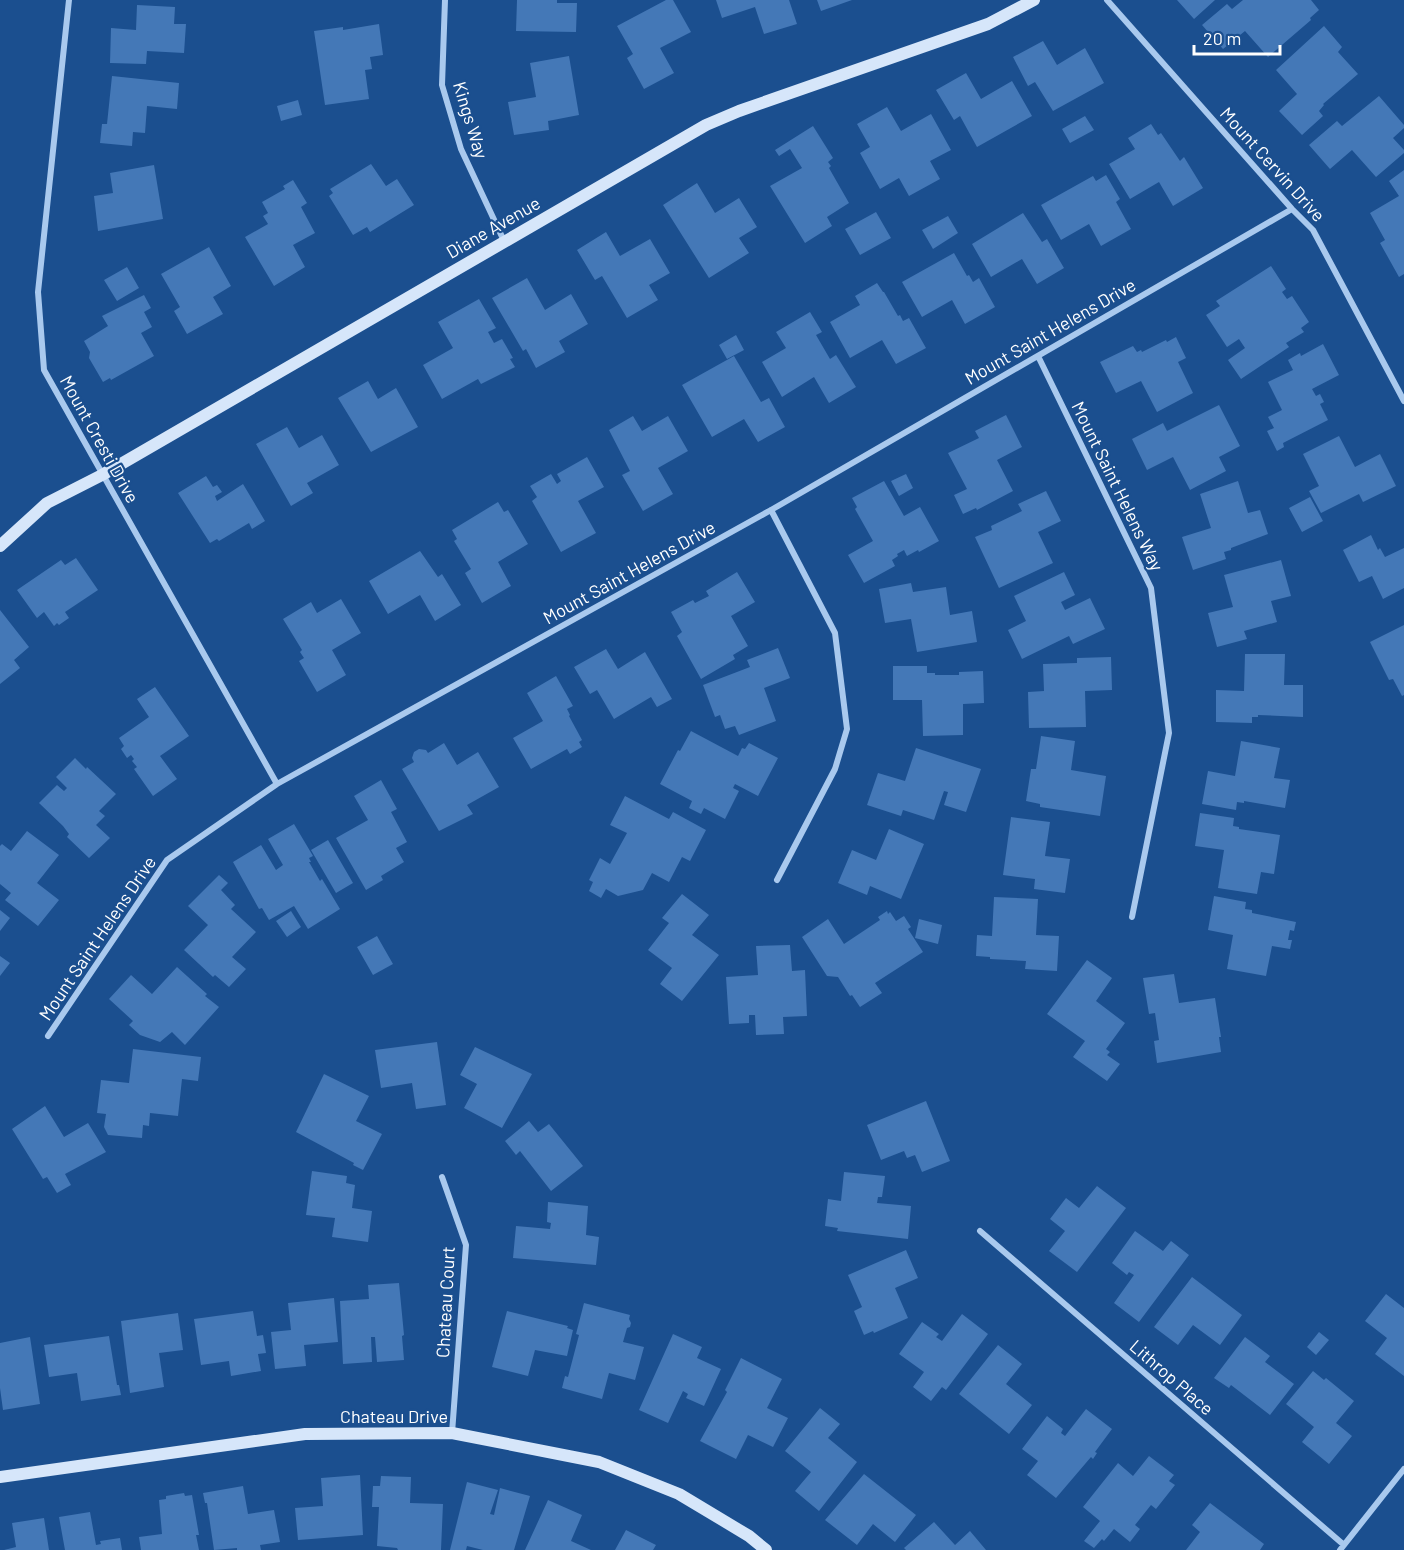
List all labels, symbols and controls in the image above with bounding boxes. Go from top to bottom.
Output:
scale bar [1194,18,1280,56]
text: 20 m [1203,27,1241,49]
street label: Kings Way [449,79,493,161]
street label: Mount Cervin Drive [1216,102,1330,226]
street label: Diane Avenue [442,191,544,263]
street label: Mount Saint Helens Drive [961,273,1139,389]
street label: Mount Cresti Drive [56,371,144,507]
street label: Mount Saint Helens Way [1067,398,1169,574]
street label: Mount Saint Helens Drive [539,515,719,629]
street label: Mount Saint Helens Drive [34,852,160,1024]
street label: Chateau Court [431,1246,459,1358]
street label: Lithrop Place [1126,1335,1218,1419]
street label: Chateau Drive [340,1405,448,1427]

